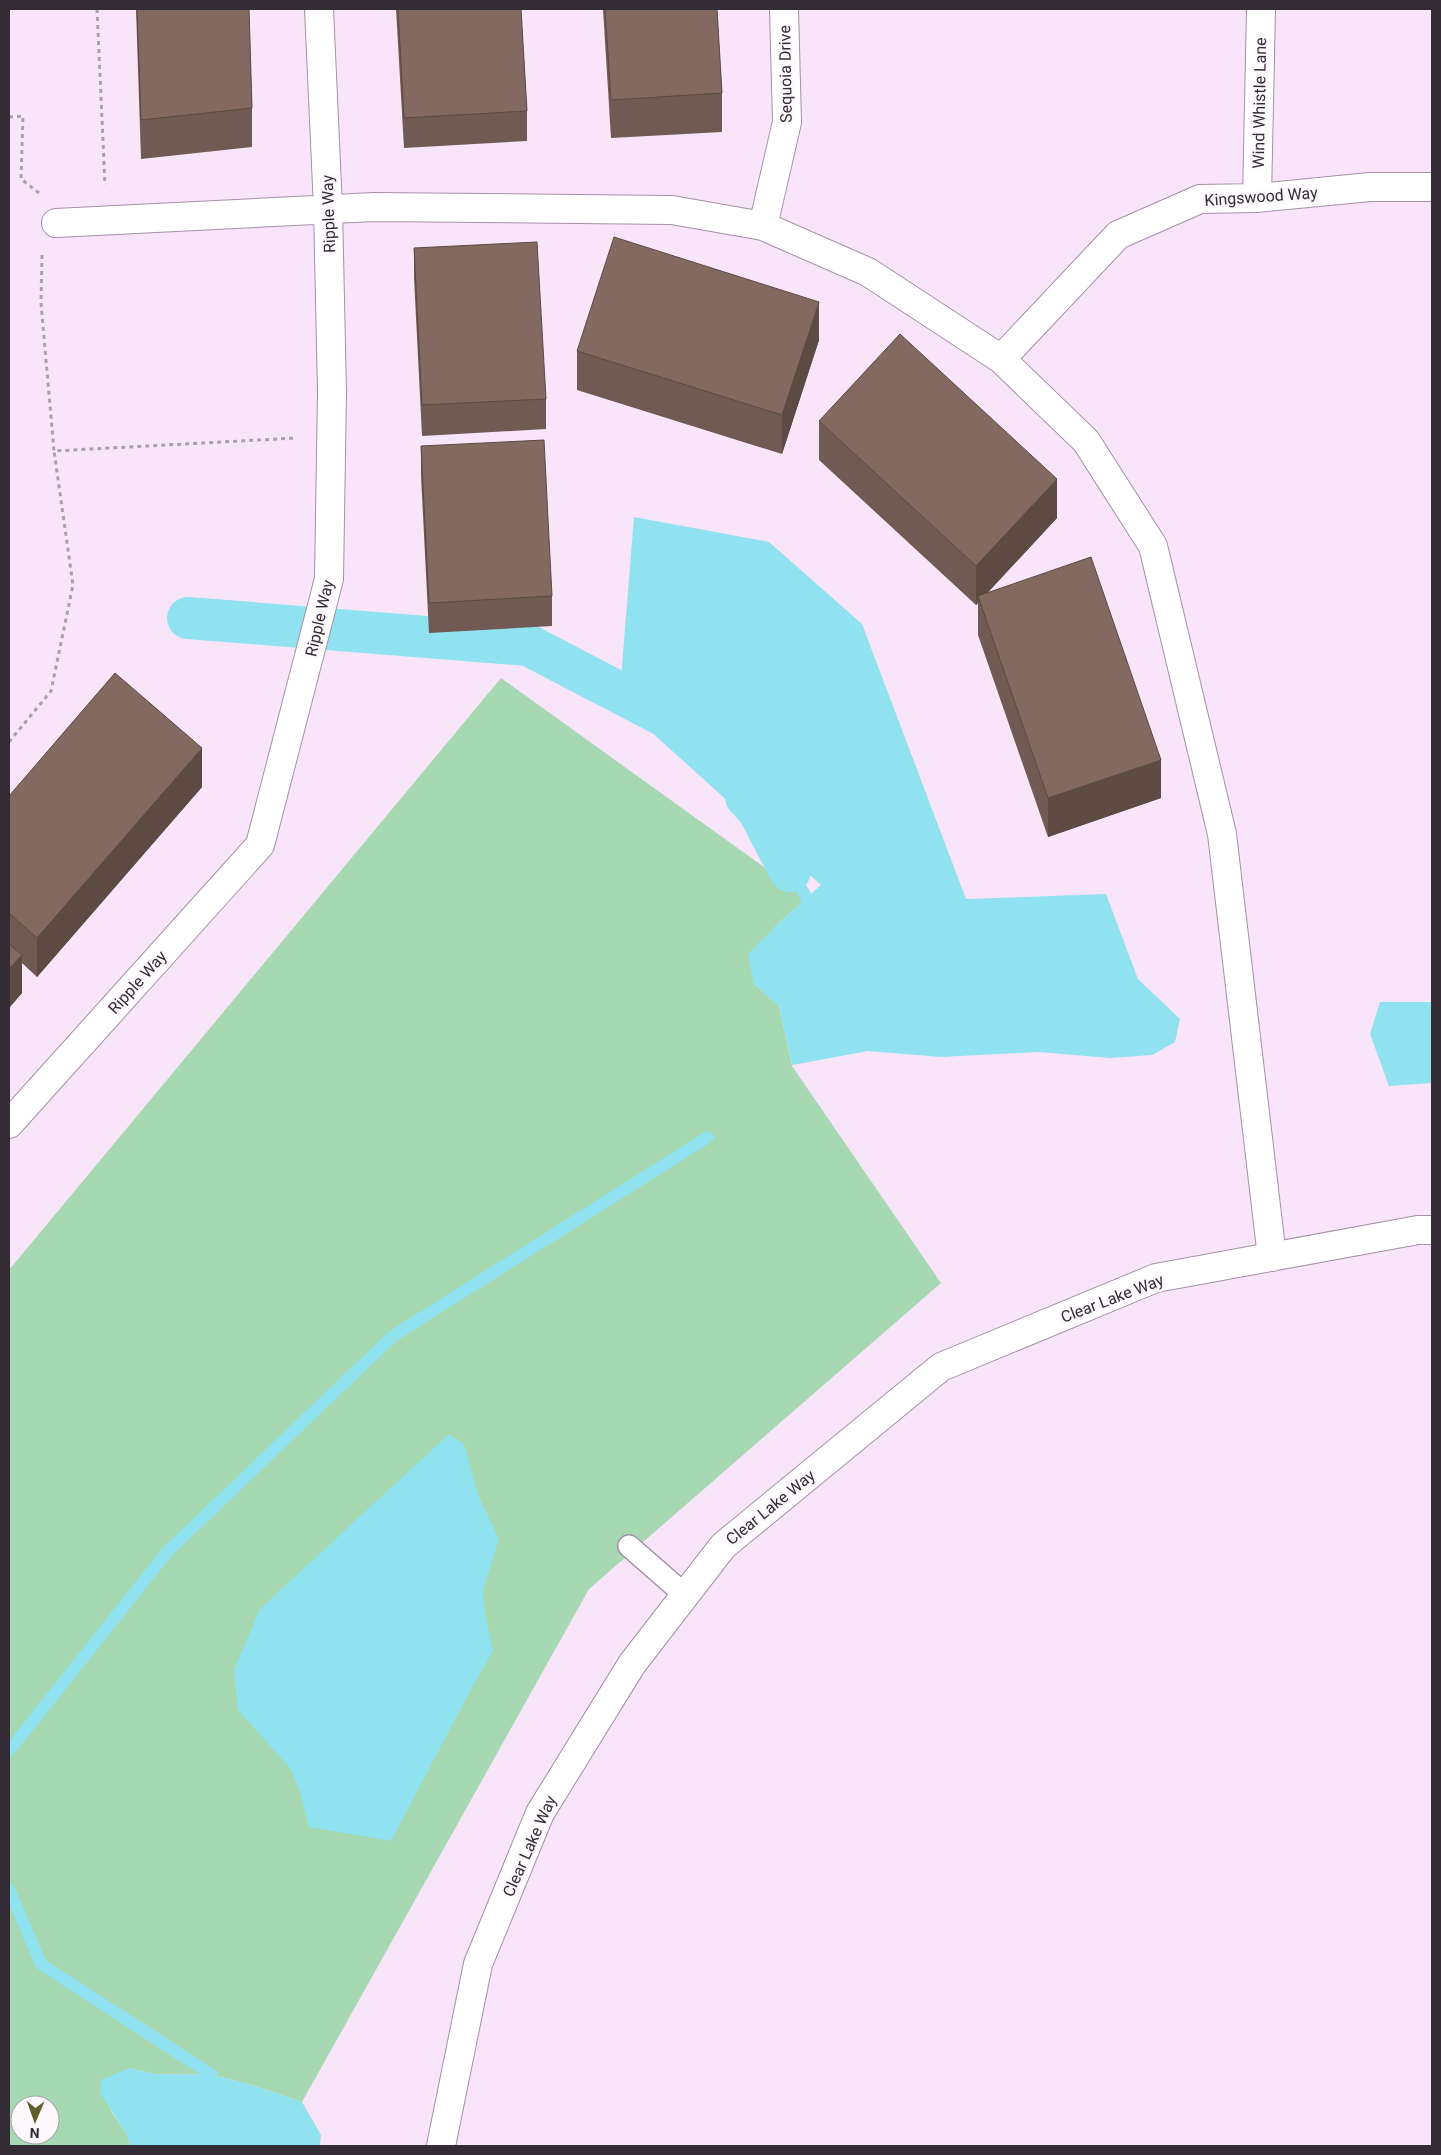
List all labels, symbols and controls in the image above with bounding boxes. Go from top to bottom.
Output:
street label: Sequoia Drive [775,25,796,123]
street label: Wind Whistle Lane [1249,37,1270,169]
street label: Ripple Way [318,174,339,253]
street label: Kingswood Way [1204,183,1319,210]
street label: Ripple Way [301,577,338,658]
street label: Ripple Way [104,947,171,1018]
street label: Clear Lake Way [1058,1270,1167,1327]
street label: Clear Lake Way [722,1466,819,1549]
street label: Clear Lake Way [499,1792,560,1900]
north arrow [10,2095,60,2145]
text: N [29,2125,40,2141]

